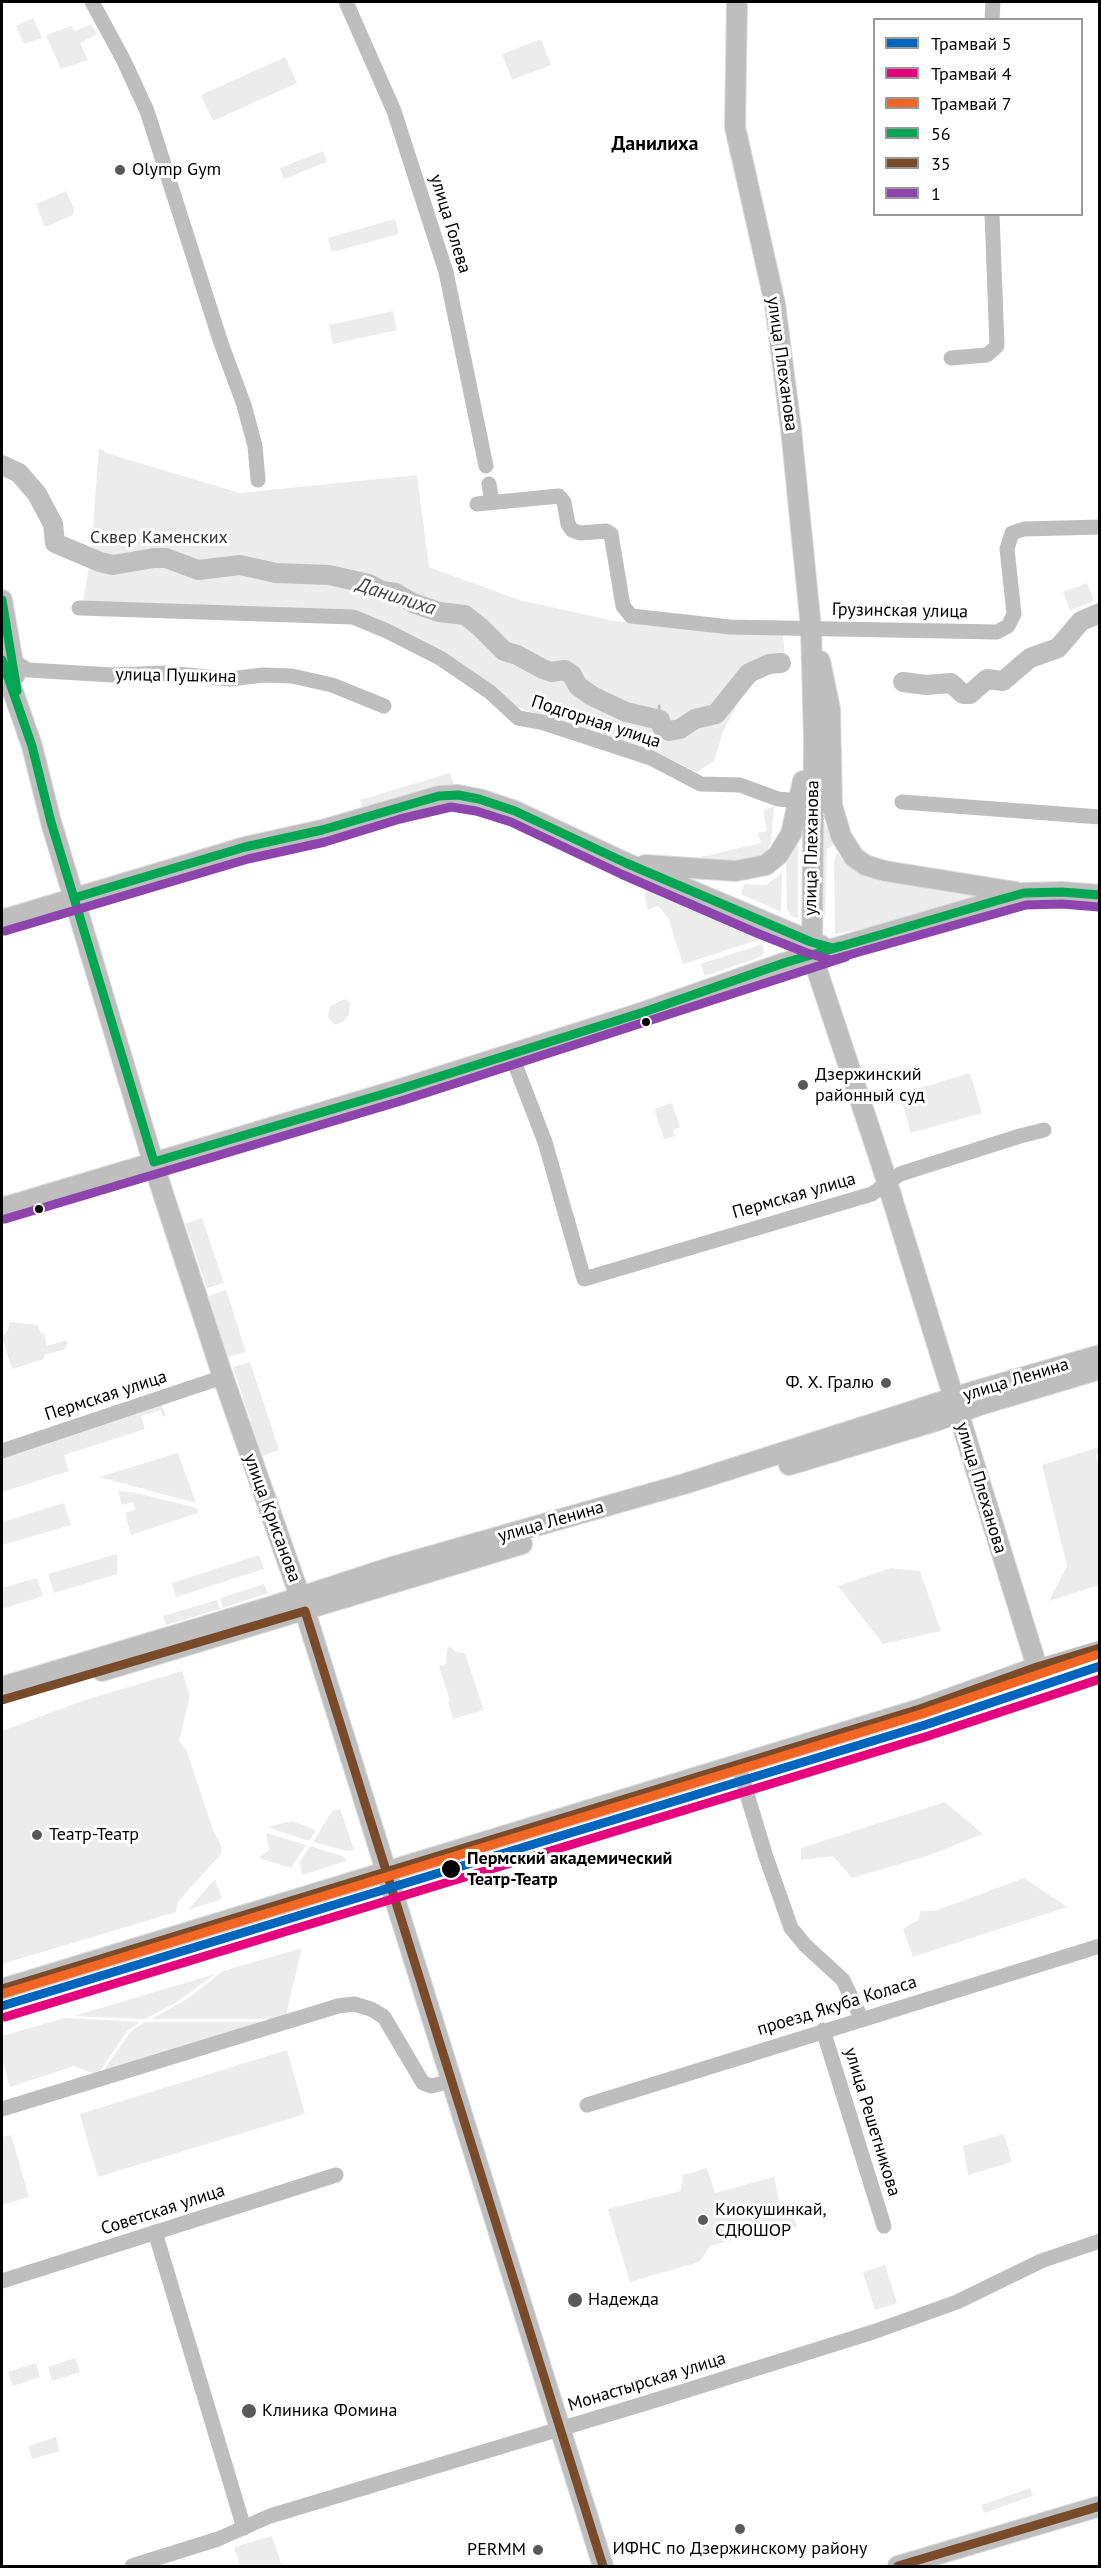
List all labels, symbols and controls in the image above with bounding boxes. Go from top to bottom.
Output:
legend [873,18,1083,216]
text: Трамвай 5 [931,32,1012,55]
text: Трамвай 4 [931,62,1012,85]
text: Трамвай 7 [931,92,1012,115]
text: 56 [931,122,951,145]
district label: Данилиха [612,132,698,156]
text: 35 [931,152,951,175]
place label: Olymp Gym [132,159,221,181]
marker: Olymp Gym [113,163,127,177]
street label: улица Голева [425,172,475,276]
text: 1 [931,182,941,205]
street label: улица Плеханова [762,295,802,433]
park label: Сквер Каменских [90,527,228,549]
water label: Данилиха [353,573,439,621]
street label: Грузинская улица [832,599,968,623]
street label: улица Пушкина [115,664,237,688]
street label: Подгорная улица [529,691,663,753]
street label: улица Плеханова [800,780,824,916]
unlabelled marker [640,1016,652,1028]
place label: Дзержинский районный суд [815,1064,925,1106]
marker: Дзержинский районный суд [796,1078,810,1092]
street label: Пермская улица [730,1168,858,1224]
unlabelled marker [33,1203,45,1215]
street label: улица Ленина [961,1354,1071,1406]
street label: Пермская улица [42,1366,170,1426]
place label: Ф. Х. Гралю [785,1372,874,1394]
marker: Ф. Х. Гралю [879,1376,893,1390]
street label: улица Плеханова [951,1420,1011,1556]
street label: улица Крисанова [239,1451,305,1585]
street label: улица Ленина [496,1497,606,1547]
place label: Театр-Театр [49,1824,139,1846]
marker: Театр-Театр [30,1828,44,1842]
place label: Пермский академический Театр-Театр [467,1848,672,1890]
marker: Пермский академический Театр-Театр [440,1858,462,1880]
street label: проезд Якуба Коласа [755,1971,919,2041]
street label: улица Решетникова [839,2045,905,2199]
street label: Советская улица [98,2180,228,2240]
place label: Киокушинкай, СДЮШОР [715,2199,827,2242]
marker: Киокушинкай, СДЮШОР [696,2213,710,2227]
place label: Надежда [588,2289,659,2311]
marker: Надежда [566,2291,584,2309]
street label: Монастырская улица [565,2348,729,2416]
place label: Клиника Фомина [262,2400,398,2422]
marker: Клиника Фомина [240,2402,258,2420]
marker: ИФНС по Дзержинскому району [733,2522,747,2536]
place label: ИФНС по Дзержинскому району [613,2538,867,2560]
place label: PERMM [467,2539,526,2561]
marker: PERMM [531,2543,545,2557]

